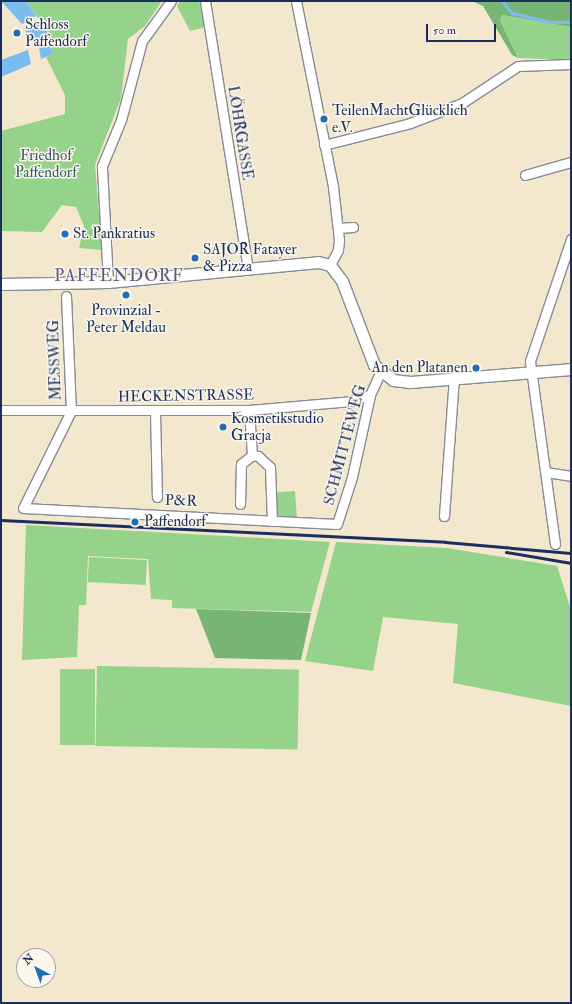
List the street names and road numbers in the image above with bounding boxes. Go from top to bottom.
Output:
street label: LÖHRGASSE [224,85,256,181]
street label: MESSWEG [45,319,65,401]
street label: SCHMITTEWEG [320,383,370,507]
street label: HECKENSTRASSE [118,386,254,406]
street label: P&R [165,491,197,511]

